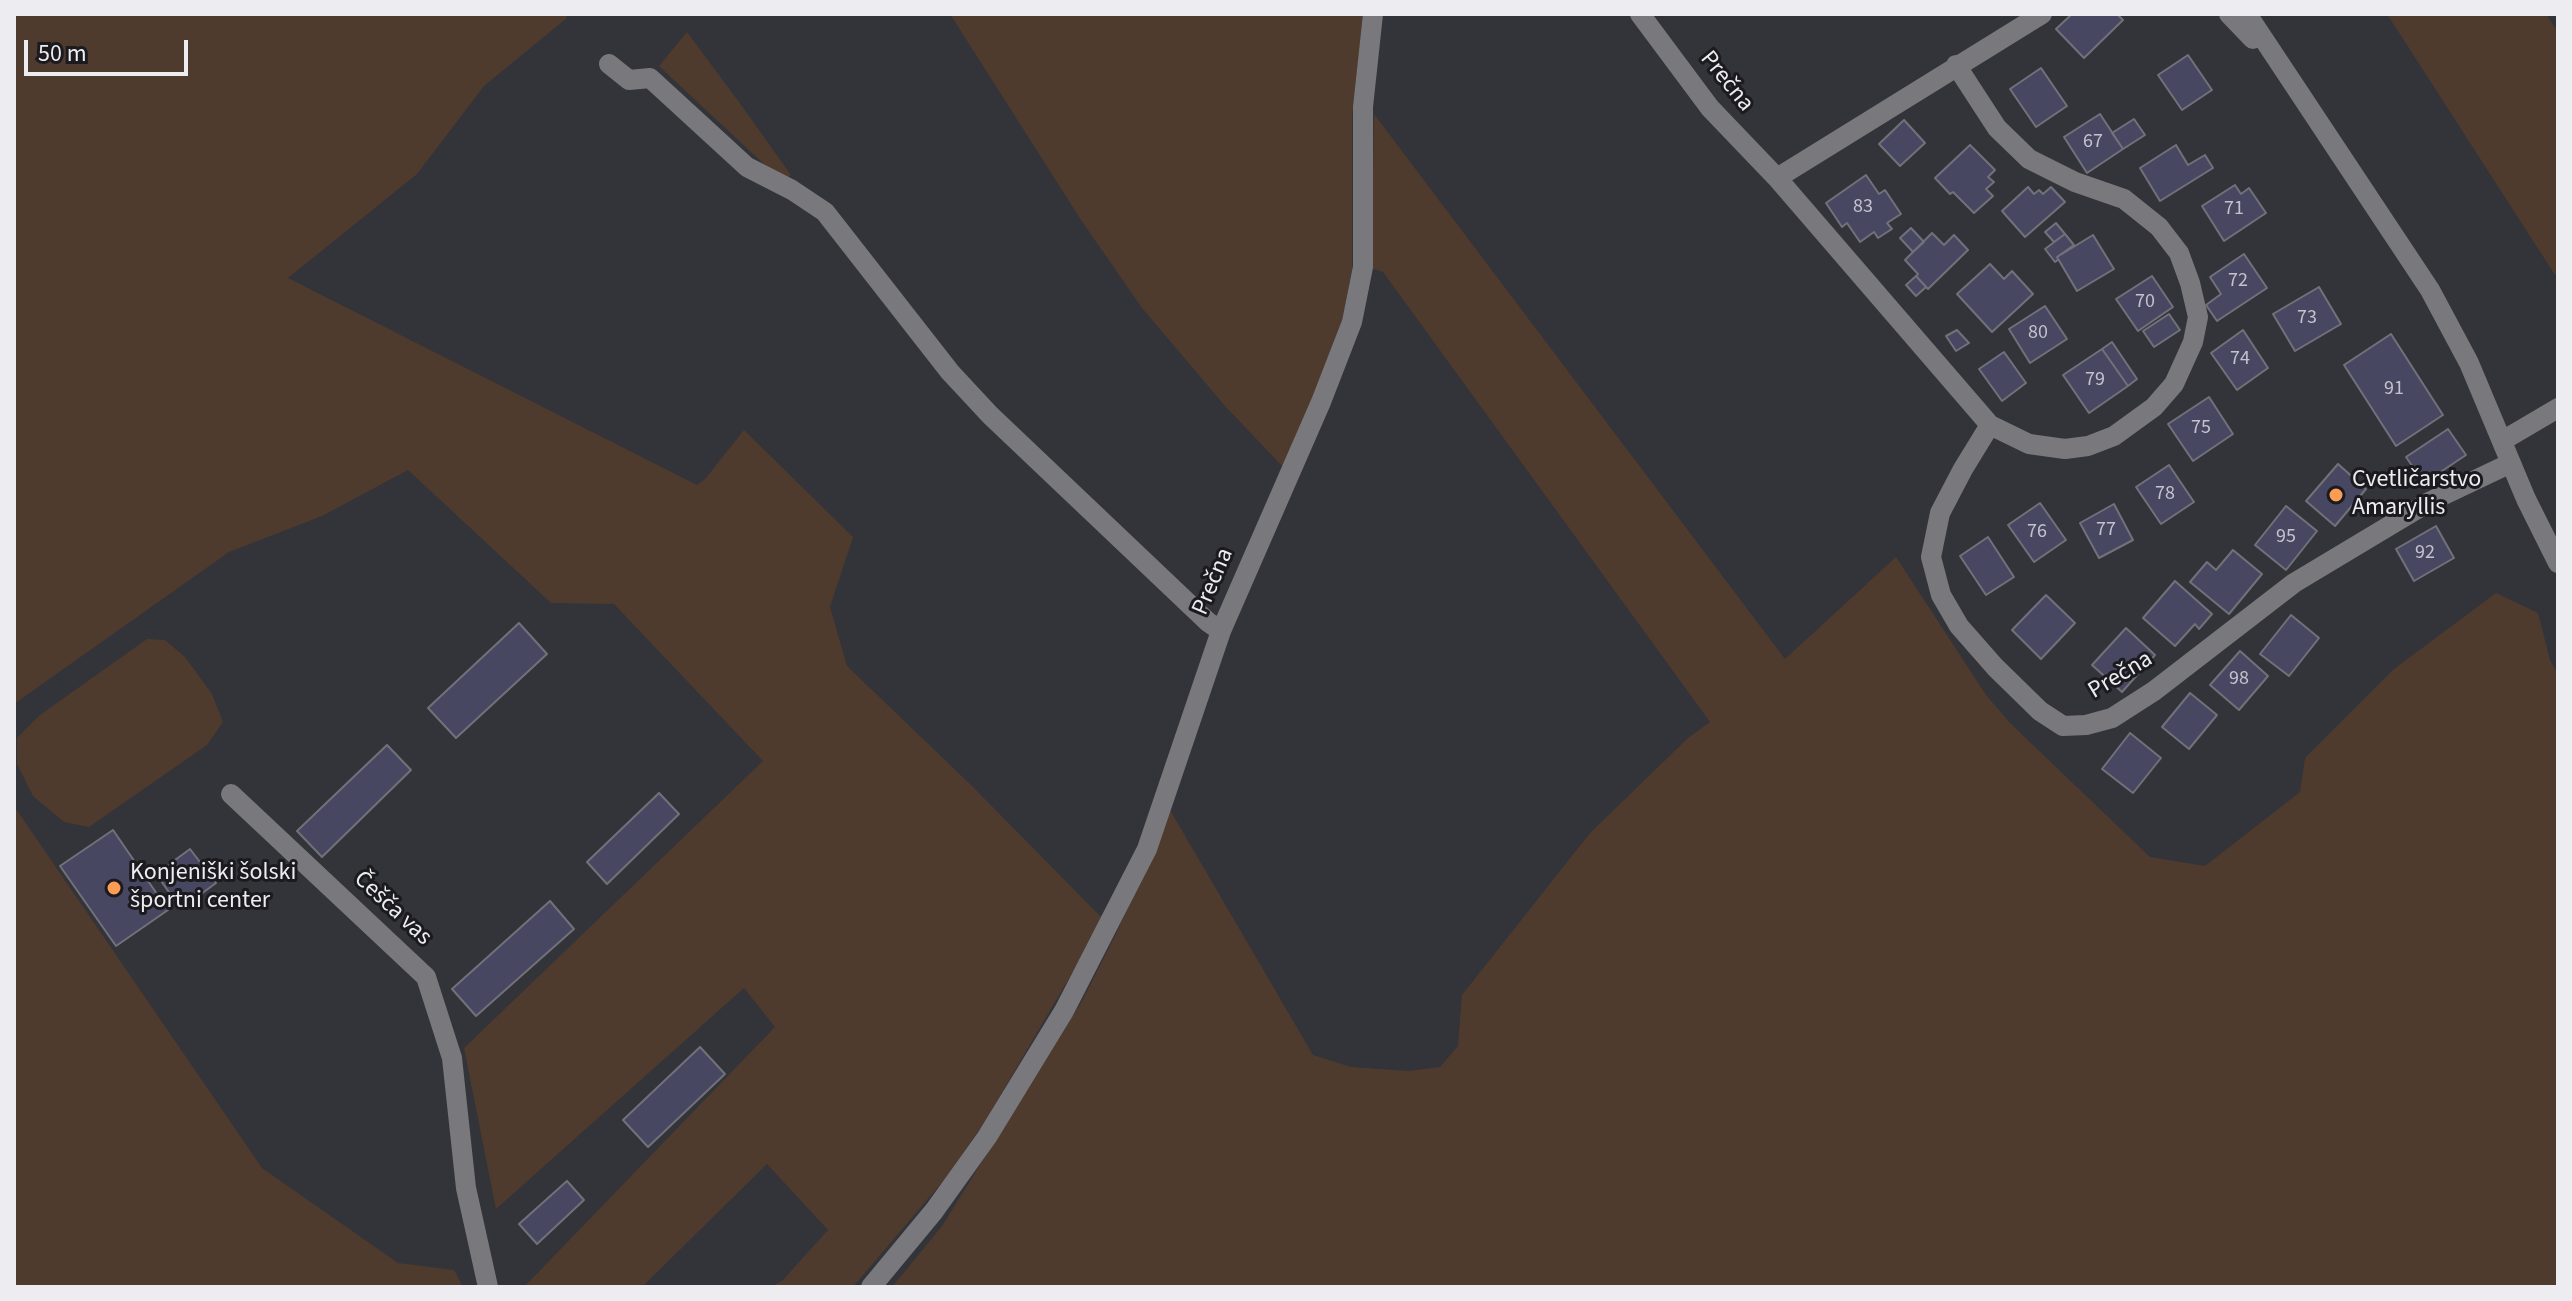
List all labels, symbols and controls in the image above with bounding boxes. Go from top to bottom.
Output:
scale bar [28,24,192,74]
text: 50 m [38,36,87,71]
street label: Prečna [1693,46,1759,118]
house number: 67 [2083,131,2103,155]
house number: 83 [1853,196,1873,220]
house number: 71 [2224,198,2244,222]
house number: 72 [2228,270,2248,294]
house number: 70 [2135,291,2155,315]
house number: 73 [2297,307,2317,331]
house number: 80 [2028,322,2048,346]
house number: 74 [2230,348,2250,372]
house number: 79 [2085,369,2105,393]
house number: 91 [2384,378,2404,402]
house number: 75 [2191,417,2211,441]
place label: Cvetličarstvo Amaryllis [2352,467,2481,523]
house number: 78 [2155,483,2175,507]
marker: Cvetličarstvo Amaryllis [2327,486,2345,504]
house number: 77 [2096,519,2116,543]
house number: 76 [2027,521,2047,545]
house number: 95 [2276,526,2296,550]
house number: 92 [2415,542,2435,566]
street label: Prečna [1187,544,1241,620]
street label: Prečna [2084,646,2158,706]
house number: 98 [2229,668,2249,692]
place label: Konjeniški šolski športni center [130,860,296,916]
street label: Češča vas [347,866,437,952]
marker: Konjeniški šolski športni center [105,879,123,897]

